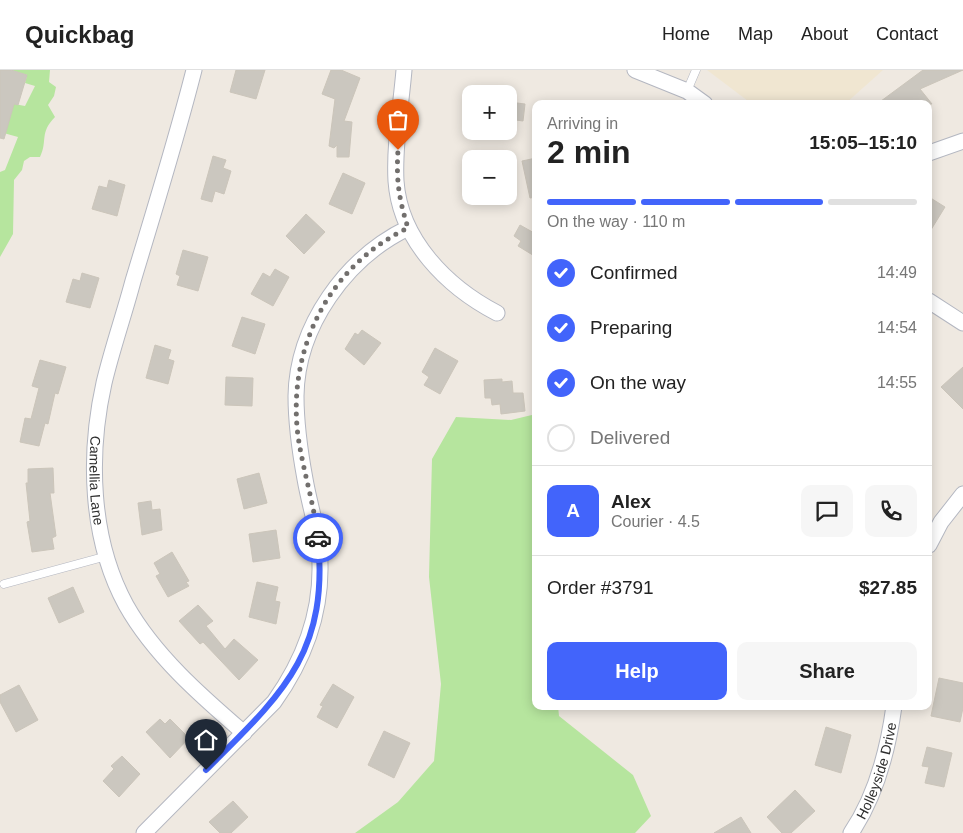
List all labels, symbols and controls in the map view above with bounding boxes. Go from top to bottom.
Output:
text: Quickbag [25,21,134,48]
text: Home [662,24,710,44]
text: Map [738,24,773,44]
text: About [801,24,848,44]
text: Contact [876,24,938,44]
map controls [462,85,517,205]
button: + [462,85,517,140]
pin [377,99,419,150]
icon: bag [384,106,412,134]
text: Arriving in [547,115,618,132]
text: 15:05–15:10 [809,132,917,153]
text: 2 min [547,134,631,170]
button: − [462,150,517,205]
text: On the way · 110 m [547,213,685,230]
icon: check [547,259,575,287]
text: Confirmed [590,262,678,283]
text: 14:49 [877,264,917,281]
icon: check [547,314,575,342]
text: Preparing [590,317,672,338]
text: 14:54 [877,319,917,336]
icon: check [547,369,575,397]
text: On the way [590,372,686,393]
text: 14:55 [877,374,917,391]
text: Delivered [590,427,670,448]
street label: Camellia Lane [86,435,107,527]
button: chat [801,485,853,537]
button: phone [865,485,917,537]
text: Alex [611,491,651,512]
text: A [566,500,580,521]
courier [293,513,343,563]
text: Courier · 4.5 [611,513,700,530]
icon: car [304,524,332,552]
text: Order #3791 [547,577,654,598]
text: $27.85 [859,577,917,598]
button: Help [547,642,727,700]
button: Share [737,642,917,700]
pin [185,719,227,770]
street label: Holleyside Drive [853,721,899,822]
icon: home [192,726,220,754]

